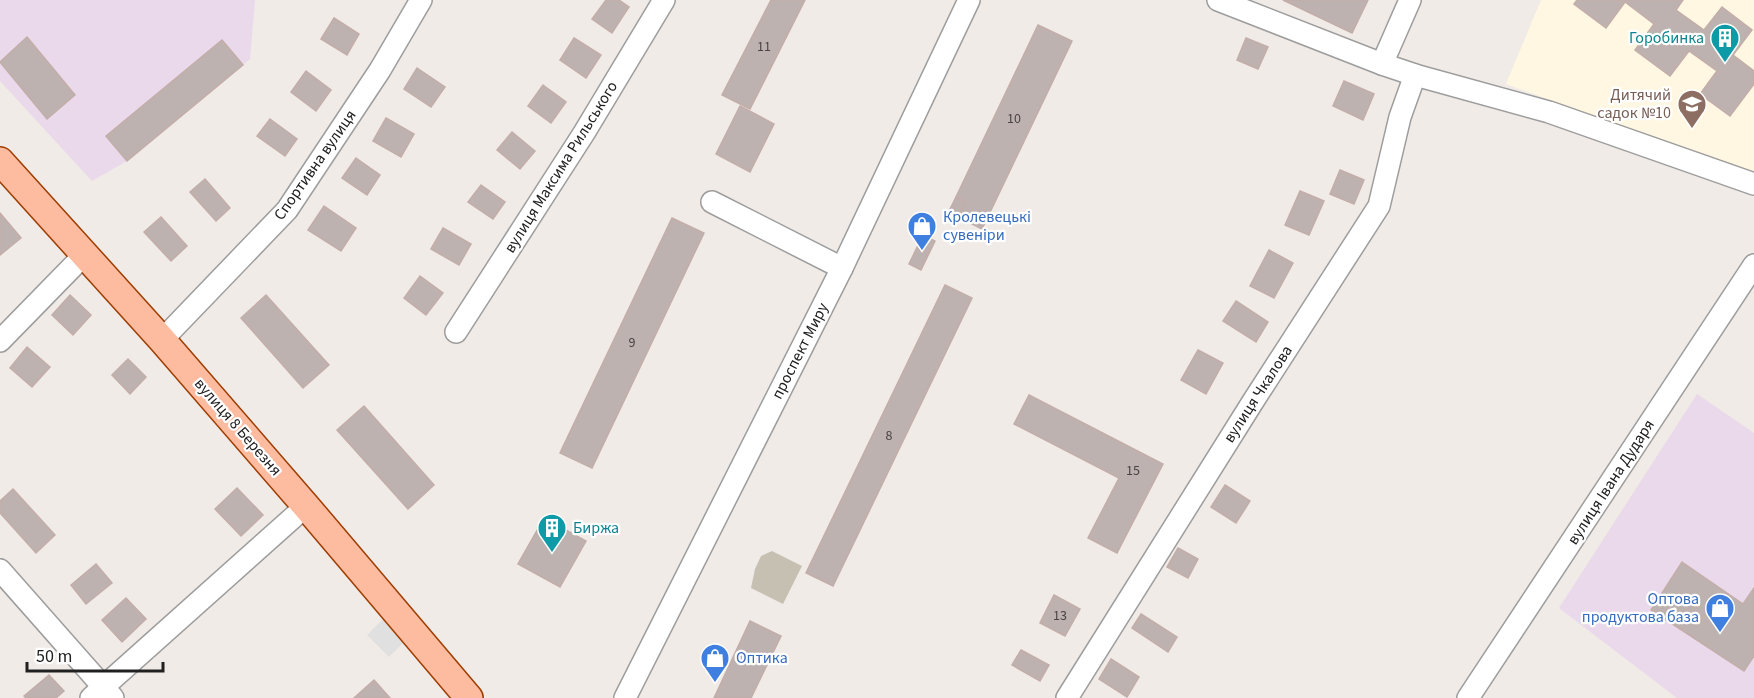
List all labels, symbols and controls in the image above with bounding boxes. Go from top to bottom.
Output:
building icon: Горобинка [1709,22,1741,64]
place label: Горобинка [1629,27,1704,49]
house number: 11 [757,37,771,57]
street label: вулиця Максима Рильського [499,77,623,257]
place label: Дитячий садок №10 [1597,84,1671,124]
school or university icon: Дитячий садок №10 [1676,88,1708,130]
street label: Спортивна вулиця [269,105,361,225]
house number: 10 [1007,109,1021,129]
place label: Кролевецькі сувеніри [943,206,1031,246]
shop icon: Кролевецькі сувеніри [906,210,938,252]
street label: проспект Миру [766,298,834,403]
house number: 9 [629,333,636,353]
street label: вулиця Чкалова [1218,341,1298,447]
street label: вулиця 8 Березня [189,373,287,481]
street label: вулиця Івана Дударя [1562,415,1660,549]
house number: 8 [886,426,893,446]
house number: 15 [1126,461,1140,481]
building icon: Биржа [536,512,568,554]
place label: Биржа [573,517,619,539]
place label: Оптова продуктова база [1582,588,1699,628]
shop icon: Оптова продуктова база [1704,592,1736,634]
house number: 13 [1053,606,1067,626]
scale bar [27,635,164,673]
shop icon: Оптика [699,642,731,684]
text: 50 m [36,644,72,669]
place label: Оптика [736,647,788,669]

